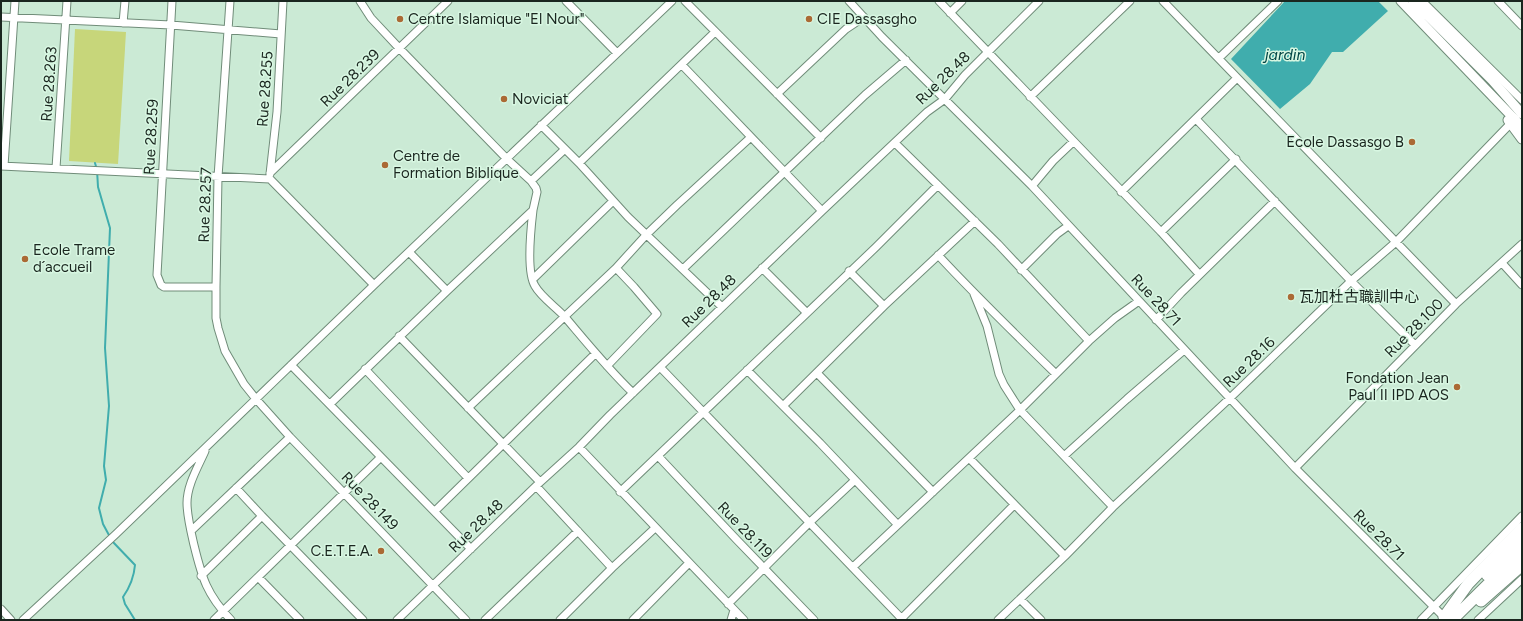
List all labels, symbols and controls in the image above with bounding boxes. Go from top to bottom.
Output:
place label: Centre Islamique "El Nour" [408,10,584,28]
place label: CIE Dassasgho [817,10,917,28]
marker: Centre Islamique "El Nour" [395,14,405,24]
marker: CIE Dassasgho [804,14,814,24]
street label: Rue 28.239 [317,45,383,111]
water label: jardin [1262,45,1306,64]
street label: Rue 28.263 [37,46,61,122]
street label: Rue 28.48 [912,48,974,108]
street label: Rue 28.255 [253,50,277,128]
place label: Noviciat [512,90,569,108]
marker: Noviciat [499,94,509,104]
street label: Rue 28.259 [140,99,162,175]
place label: Ecole Dassasgo B [1286,133,1404,151]
marker: Ecole Dassasgo B [1407,137,1417,147]
place label: Centre de Formation Biblique [393,147,519,182]
marker: Centre de Formation Biblique [380,160,390,170]
street label: Rue 28.257 [195,167,215,243]
place label: Ecole Trame d´accueil [33,241,115,276]
marker: Ecole Trame d´accueil [20,254,30,264]
street label: Rue 28.71 [1127,270,1185,330]
street label: Rue 28.48 [678,271,740,331]
place label: 瓦加杜古職訓中心 [1299,288,1419,306]
marker: 瓦加杜古職訓中心 [1286,292,1296,302]
street label: Rue 28.100 [1381,295,1447,361]
street label: Rue 28.16 [1219,333,1279,391]
place label: Fondation Jean Paul II IPD AOS [1346,369,1449,404]
marker: Fondation Jean Paul II IPD AOS [1452,382,1462,392]
street label: Rue 28.149 [338,468,402,534]
street label: Rue 28.48 [445,496,507,556]
street label: Rue 28.119 [714,498,776,562]
street label: Rue 28.71 [1350,506,1408,564]
place label: C.E.T.E.A. [310,542,373,560]
marker: C.E.T.E.A. [376,546,386,556]

